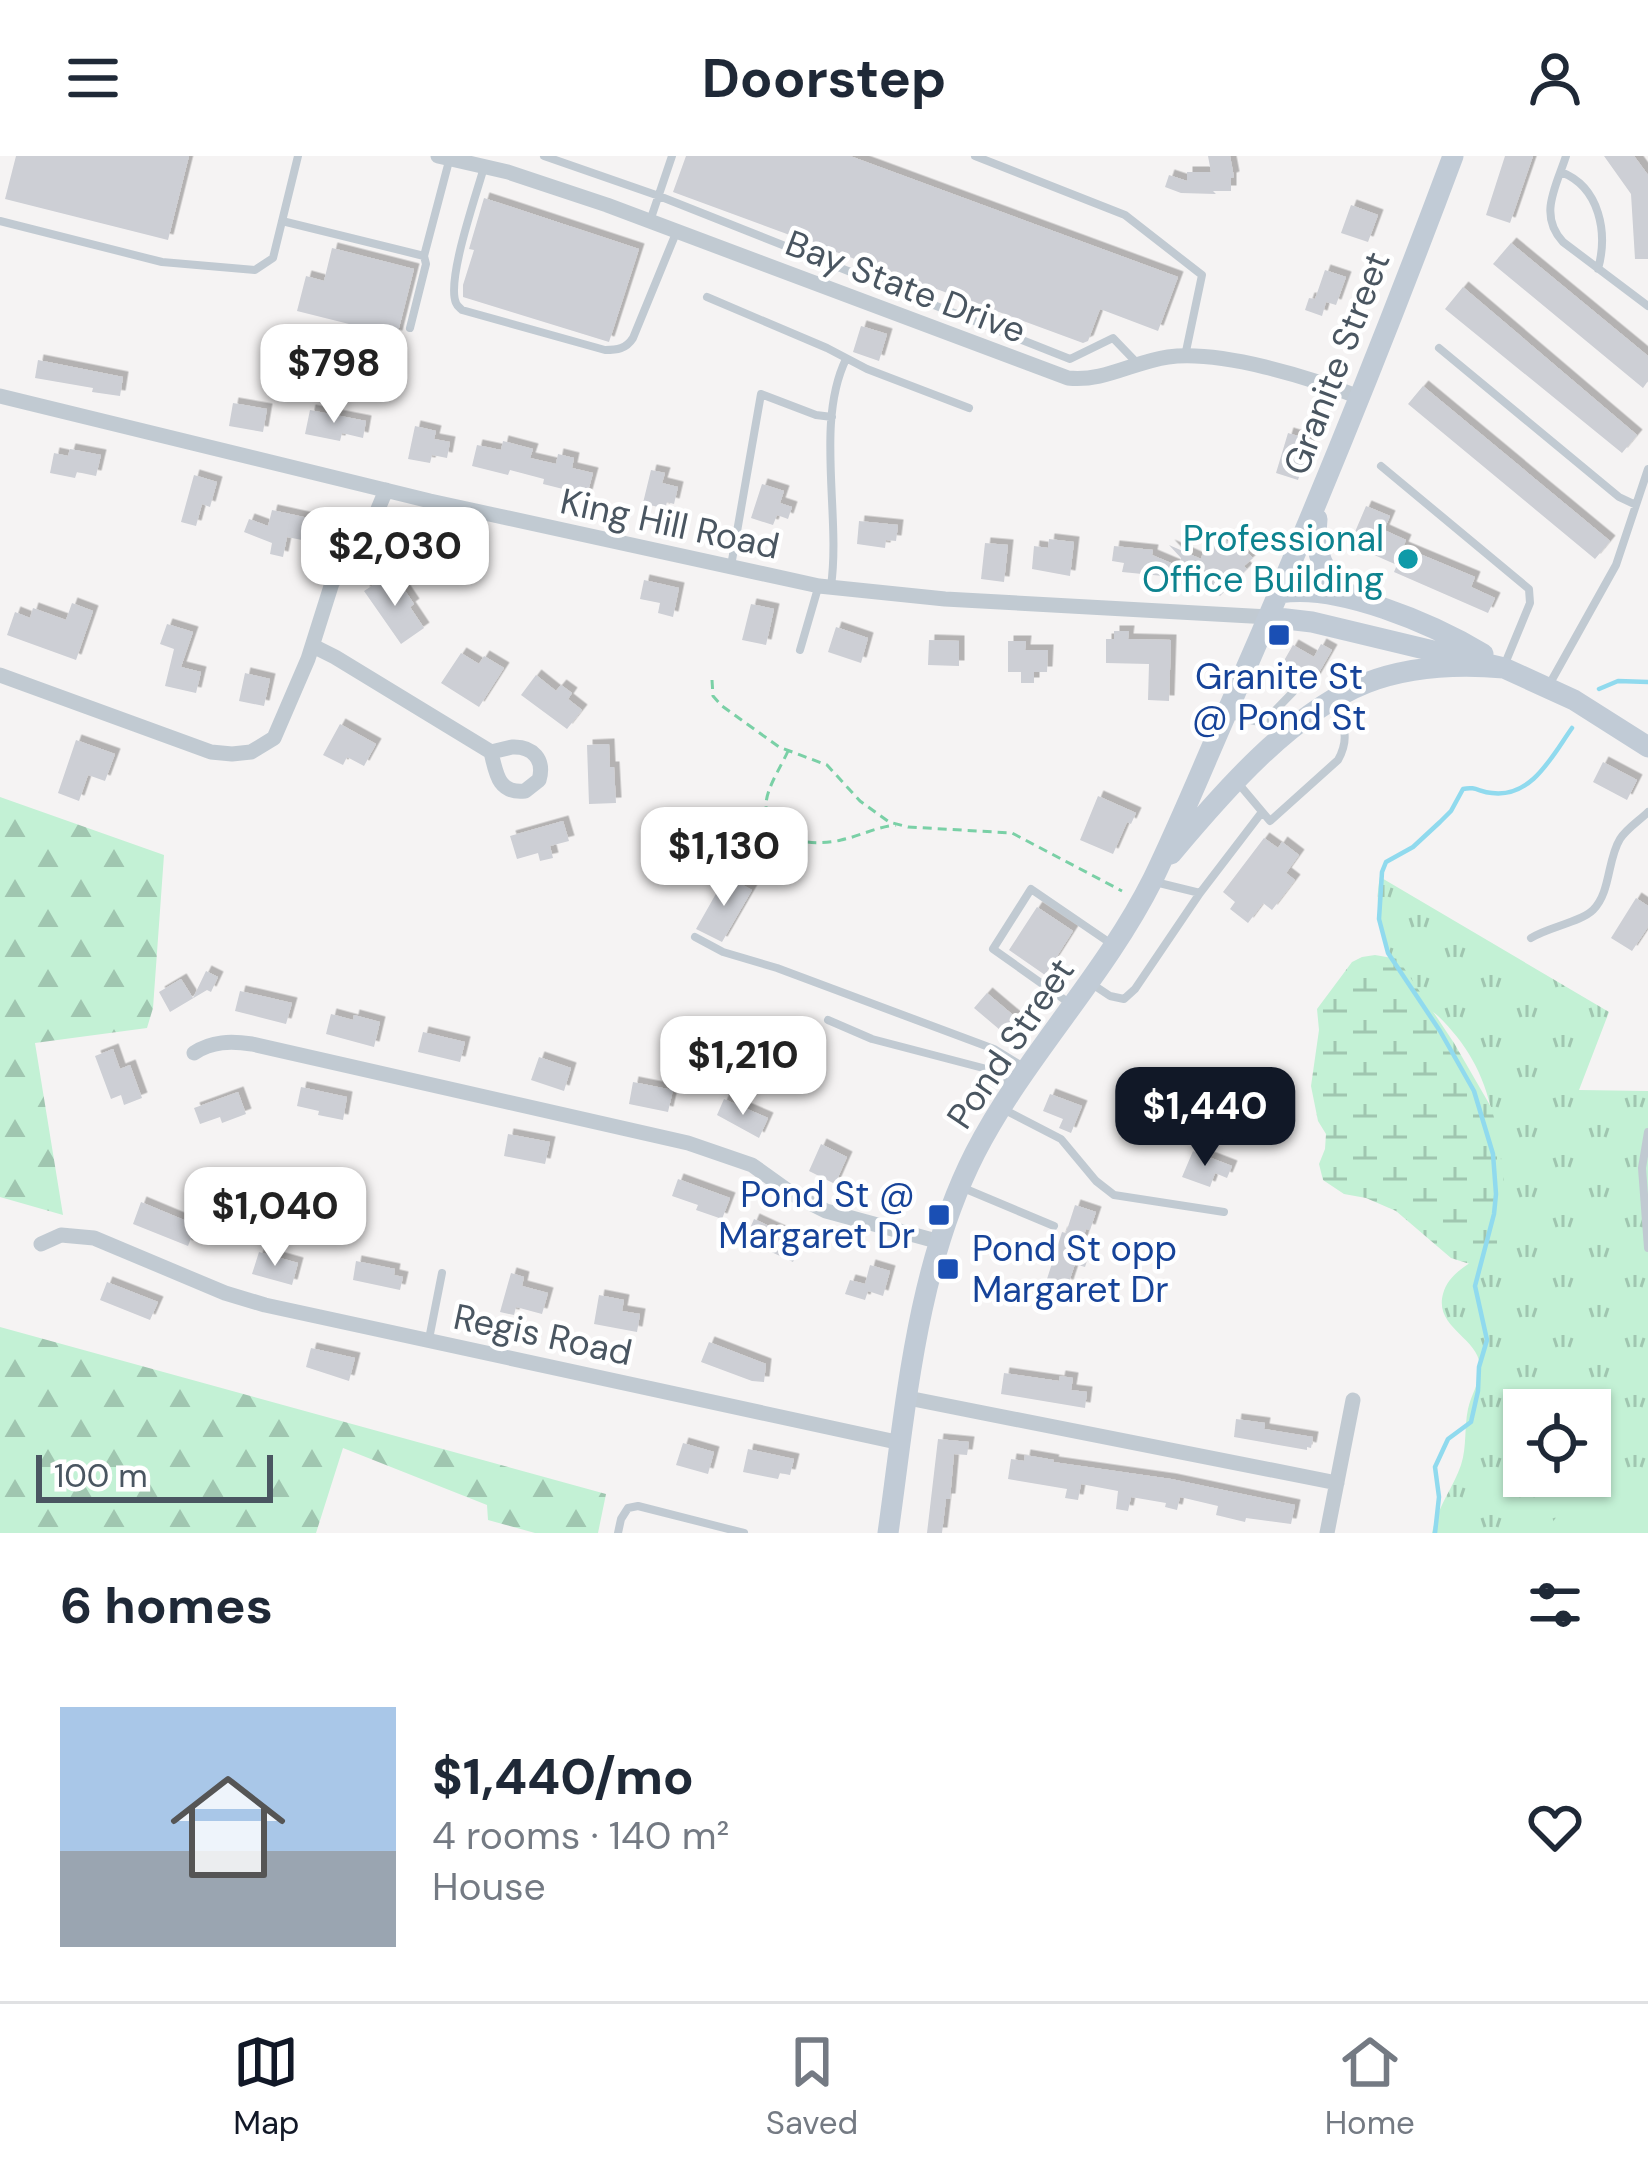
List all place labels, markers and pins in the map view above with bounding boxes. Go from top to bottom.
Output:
pin: $798 [263,324,405,426]
pin: $2,030 [297,507,493,609]
place label: Professional Office Building [1142,515,1384,603]
marker: Professional Office Building [1395,546,1421,572]
marker: Granite St @ Pond St [1266,622,1292,648]
place label: Granite St @ Pond St [1192,653,1366,741]
pin: $1,130 [626,807,822,909]
pin: $1,210 [645,1016,841,1118]
pin: $1,440 [1107,1067,1303,1169]
pin: $1,040 [177,1167,373,1269]
place label: Pond St @ Margaret Dr [718,1171,915,1259]
marker: Pond St @ Margaret Dr [926,1202,952,1228]
place label: Pond St opp Margaret Dr [972,1225,1177,1313]
marker: Pond St opp Margaret Dr [935,1256,961,1282]

